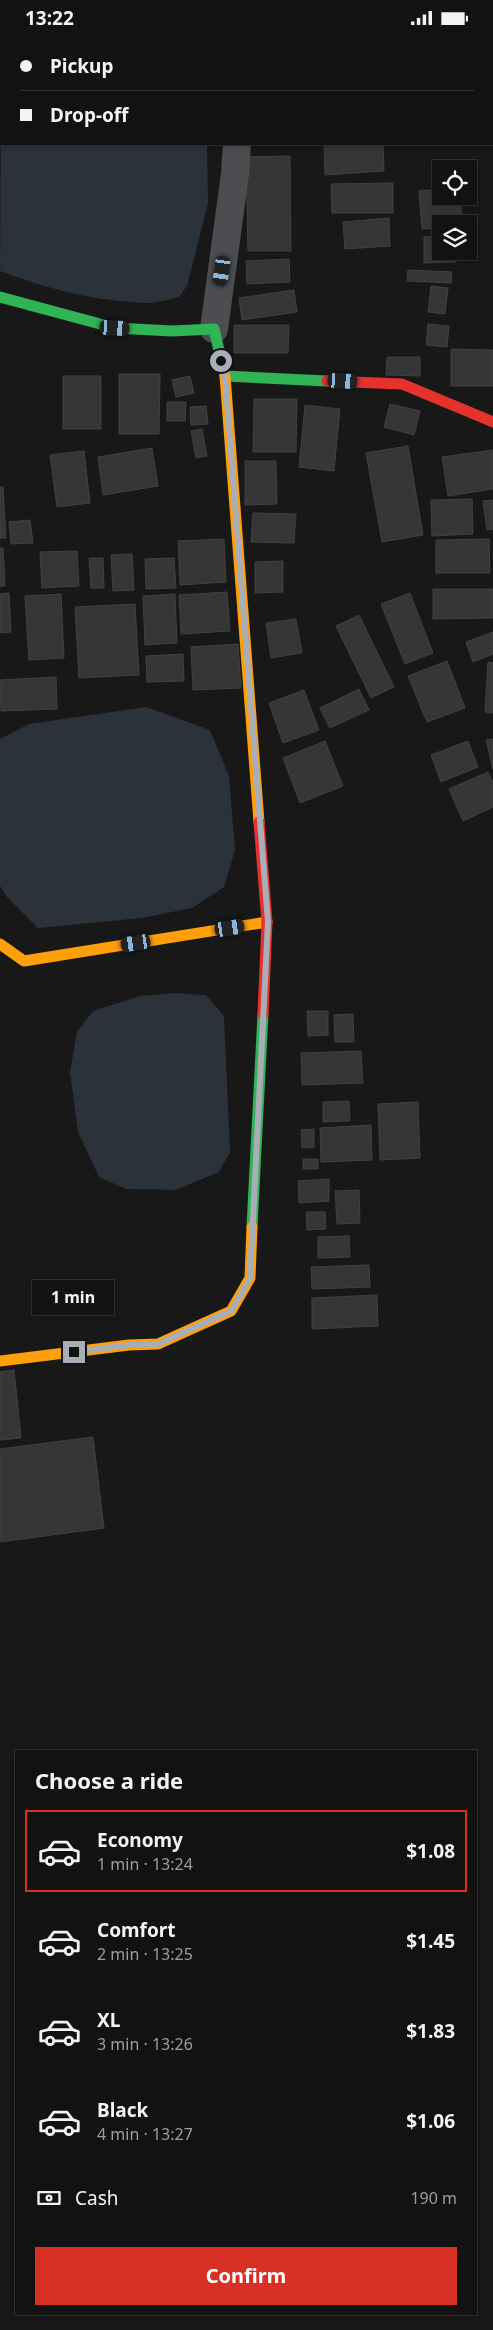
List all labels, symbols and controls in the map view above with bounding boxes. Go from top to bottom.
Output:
text: 13:22 [25,5,74,31]
text: Pickup [50,53,113,79]
text: Drop-off [50,102,129,128]
map controls [432,160,477,260]
button: locate [432,160,477,205]
button: layers [432,215,477,260]
car [212,255,231,287]
car [99,320,130,336]
route start [210,350,232,372]
car [327,373,358,389]
car [214,918,245,938]
car [120,933,151,953]
callout: 1 min [33,1279,115,1315]
text: 1 min [51,1286,95,1308]
route end [63,1341,85,1363]
text: Choose a ride [35,1765,183,1795]
text: Economy [97,1827,183,1853]
icon: car [37,1829,82,1874]
text: $1.08 [406,1838,455,1864]
text: 1 min · 13:24 [97,1853,193,1875]
text: Comfort [97,1917,176,1943]
icon: car [37,1919,82,1964]
text: $1.45 [406,1928,455,1954]
text: 2 min · 13:25 [97,1943,193,1965]
text: XL [97,2007,120,2033]
icon: car [37,2009,82,2054]
text: $1.83 [406,2018,455,2044]
text: 3 min · 13:26 [97,2033,193,2055]
text: Black [97,2097,148,2123]
icon: car [37,2099,82,2144]
text: $1.06 [406,2108,455,2134]
text: 4 min · 13:27 [97,2123,193,2145]
icon: cash [35,2184,63,2212]
text: Cash [75,2185,119,2211]
text: 190 m [410,2187,457,2209]
button: Confirm [35,2247,457,2305]

